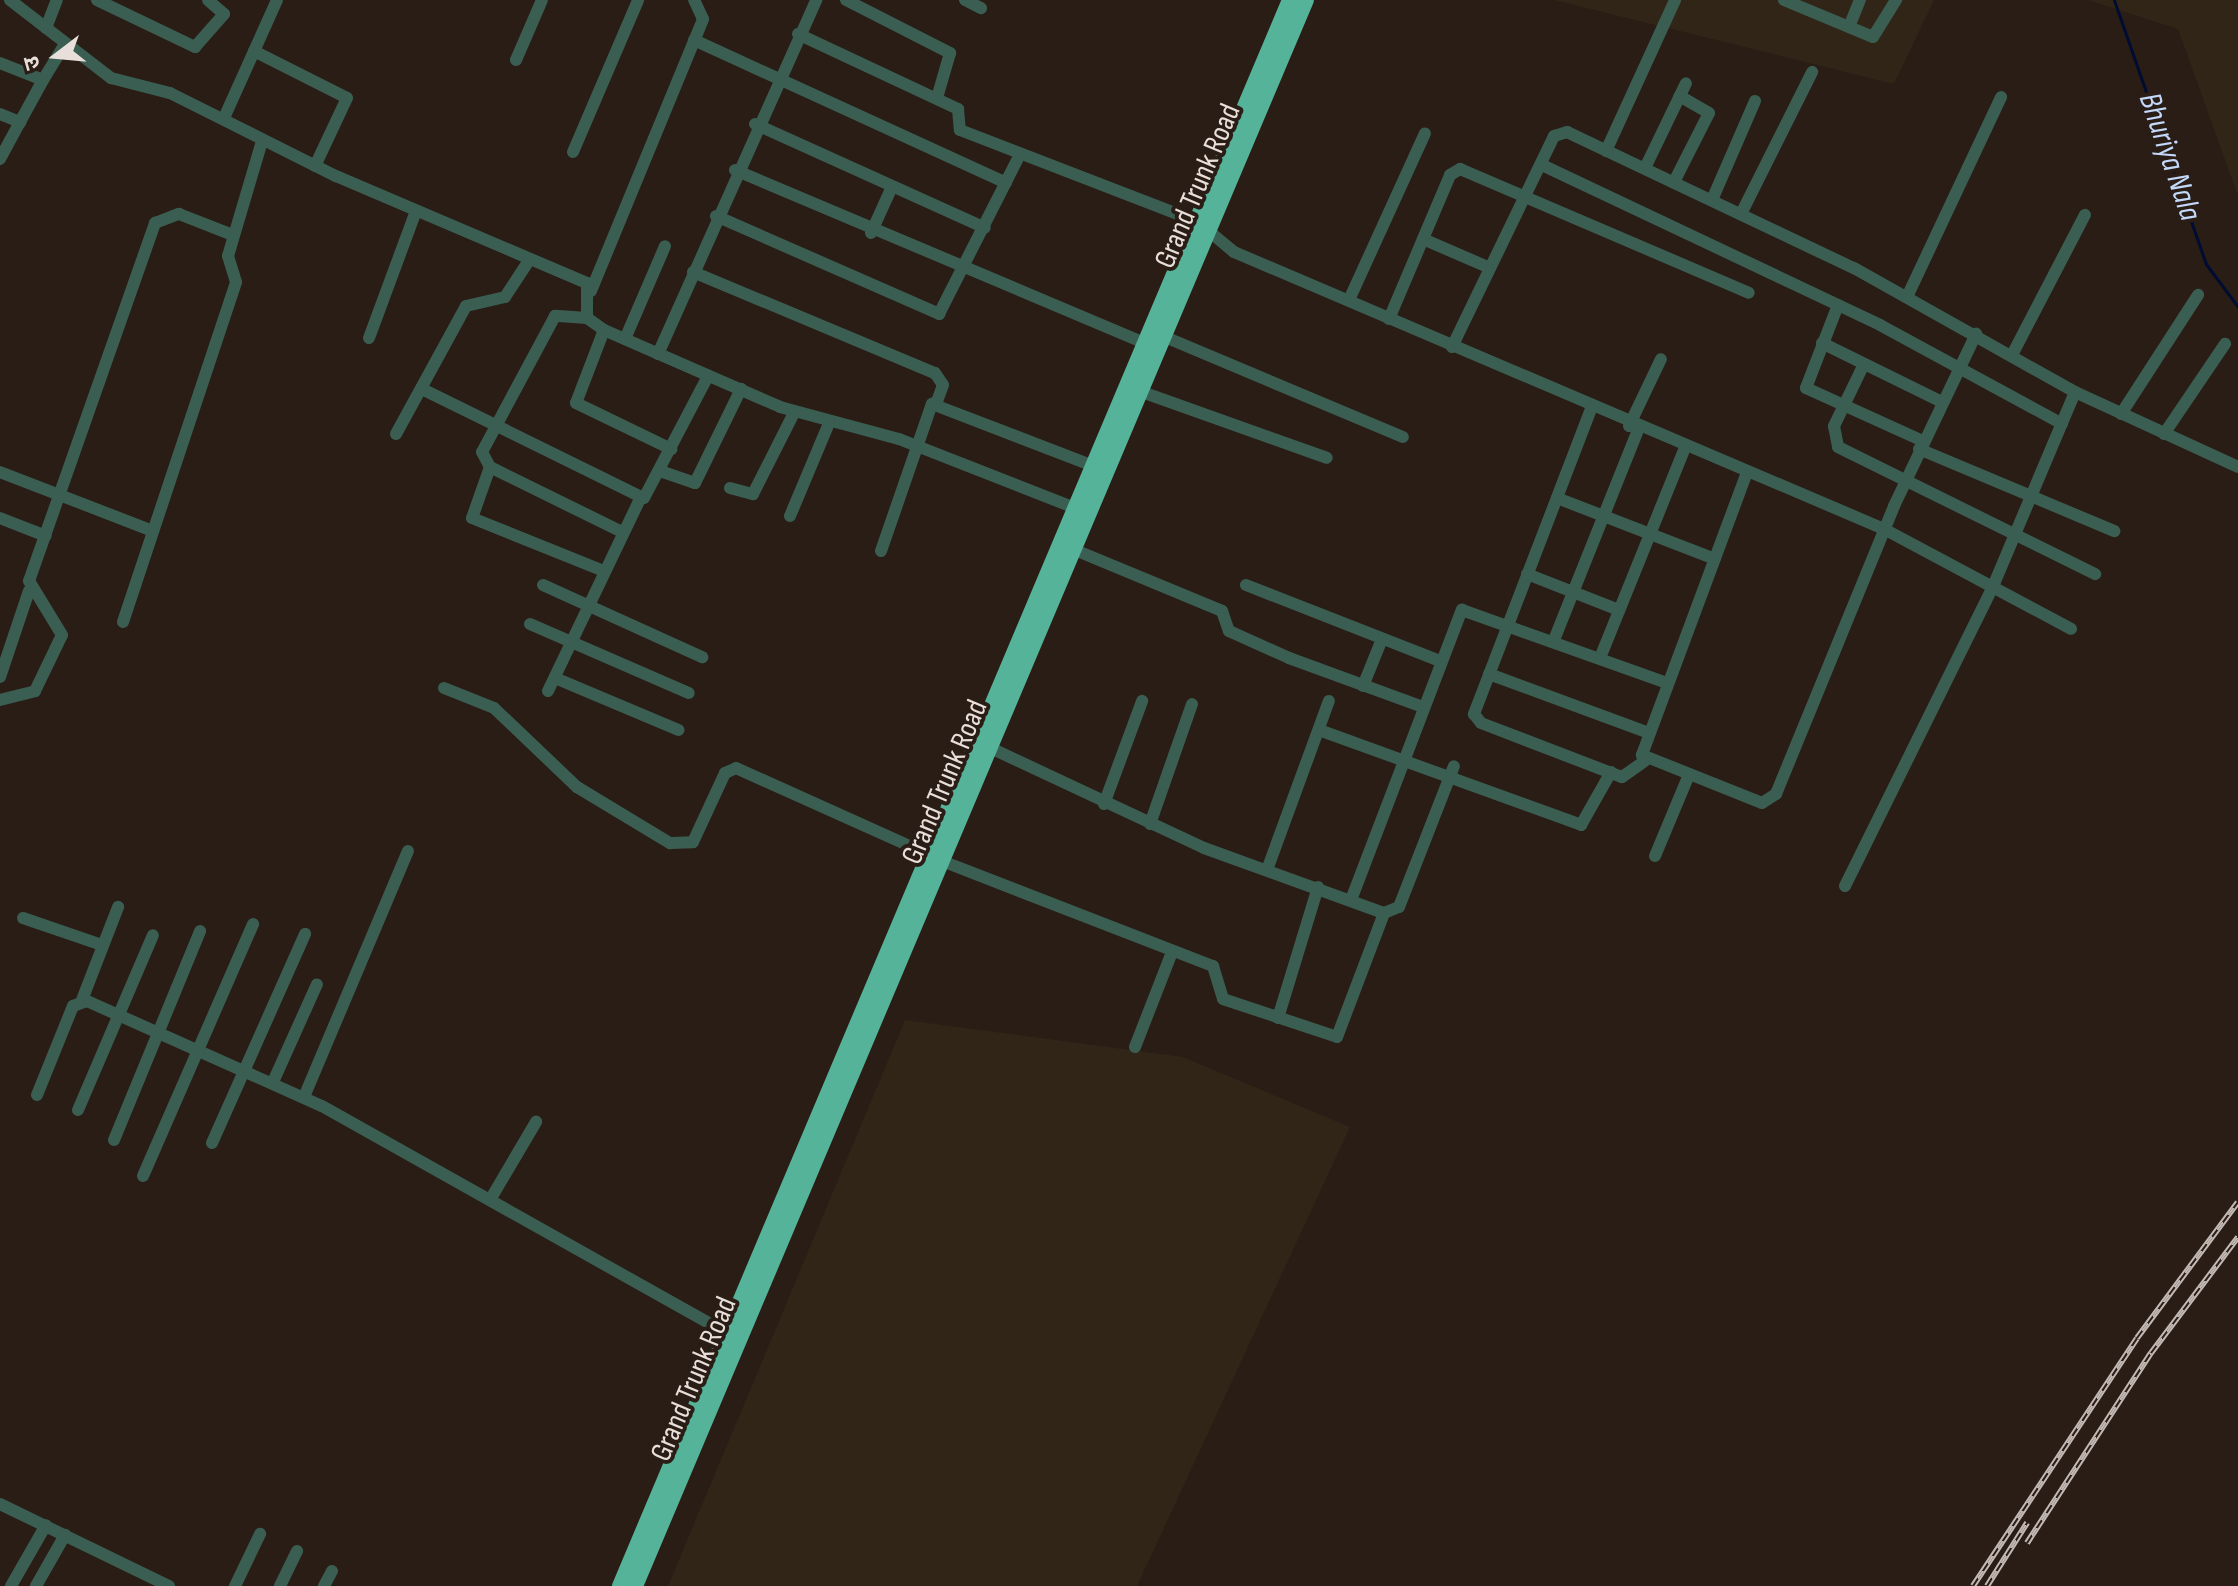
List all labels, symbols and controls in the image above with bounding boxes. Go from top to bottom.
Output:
north arrow [16,16,96,96]
text: उ [18,53,47,73]
water label: Bhuriya Nala [2129,88,2209,226]
street label: Grand Trunk Road [1147,98,1249,274]
street label: Grand Trunk Road [894,694,996,870]
street label: Grand Trunk Road [643,1291,745,1467]

